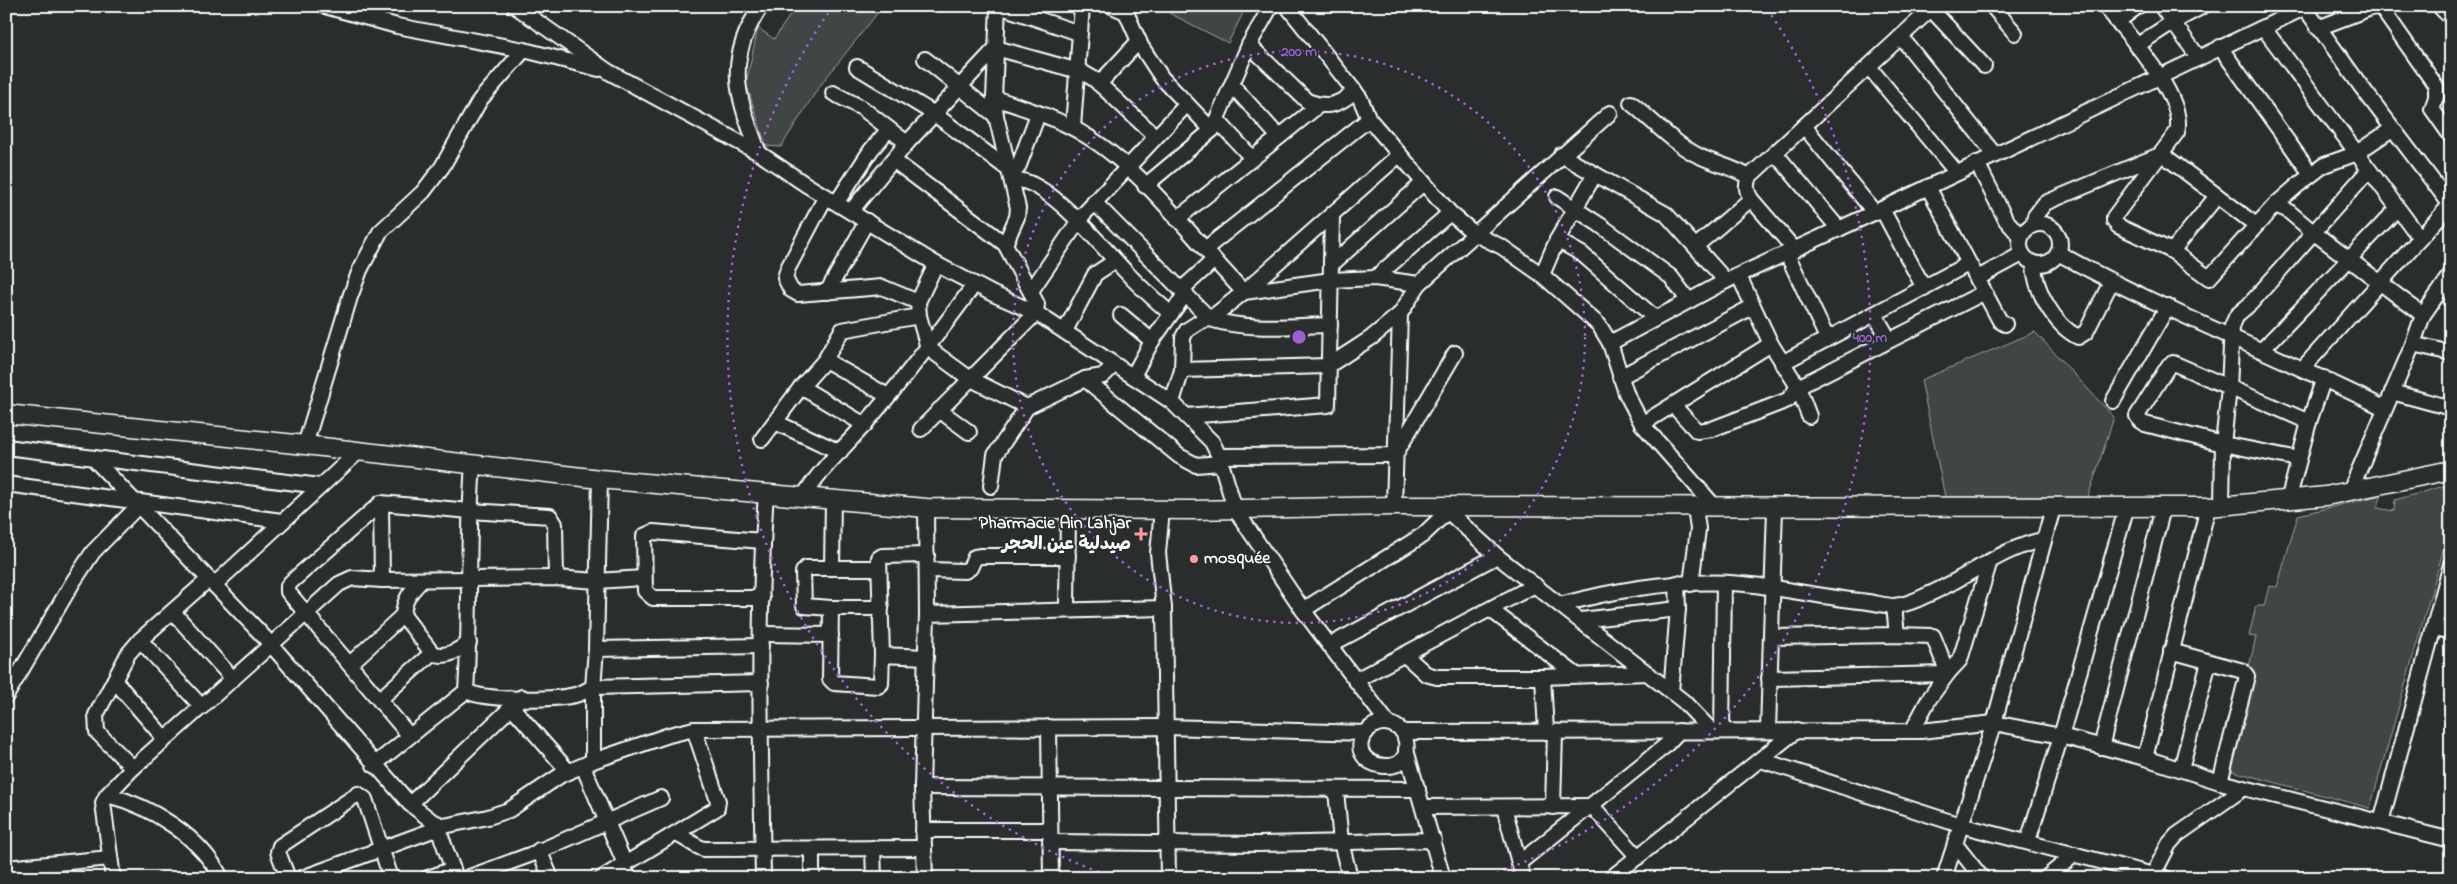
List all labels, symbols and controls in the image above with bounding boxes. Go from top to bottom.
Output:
text: 200 m [1280,41,1317,63]
text: 400 m [1852,327,1888,349]
centre of rings [1290,328,1308,346]
place label: Pharmacie Ain Lahjar صيدلية عين الحجر [979,511,1131,558]
marker: Pharmacie Ain Lahjar صيدلية عين الحجر [1135,528,1147,540]
place label: mosquée [1204,546,1271,572]
marker: mosquée [1188,553,1200,565]

